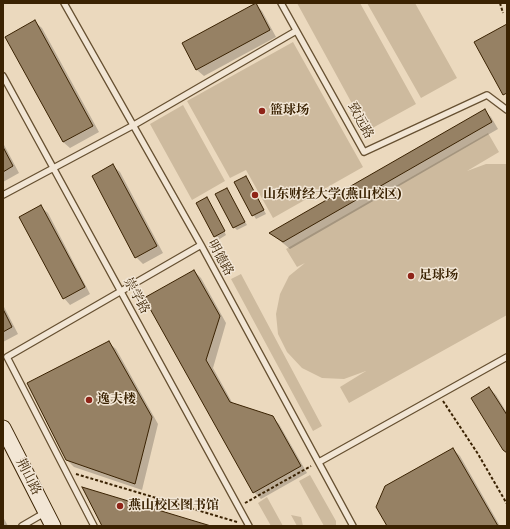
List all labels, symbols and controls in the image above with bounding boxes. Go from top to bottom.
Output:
street label: 致远路 [344,100,376,142]
place label: 篮球场 [270,103,309,119]
marker: 篮球场 [257,106,267,116]
place label: 山东财经大学(燕山校区) [263,187,402,203]
marker: 山东财经大学(燕山校区) [250,190,260,200]
street label: 明德路 [204,237,236,279]
place label: 足球场 [419,268,458,284]
marker: 足球场 [406,271,416,281]
street label: 崇学路 [120,275,152,317]
place label: 逸夫楼 [97,392,136,408]
marker: 逸夫楼 [84,395,94,405]
street label: 荆山路 [12,456,44,498]
place label: 燕山校区图书馆 [128,498,219,514]
marker: 燕山校区图书馆 [115,501,125,511]

